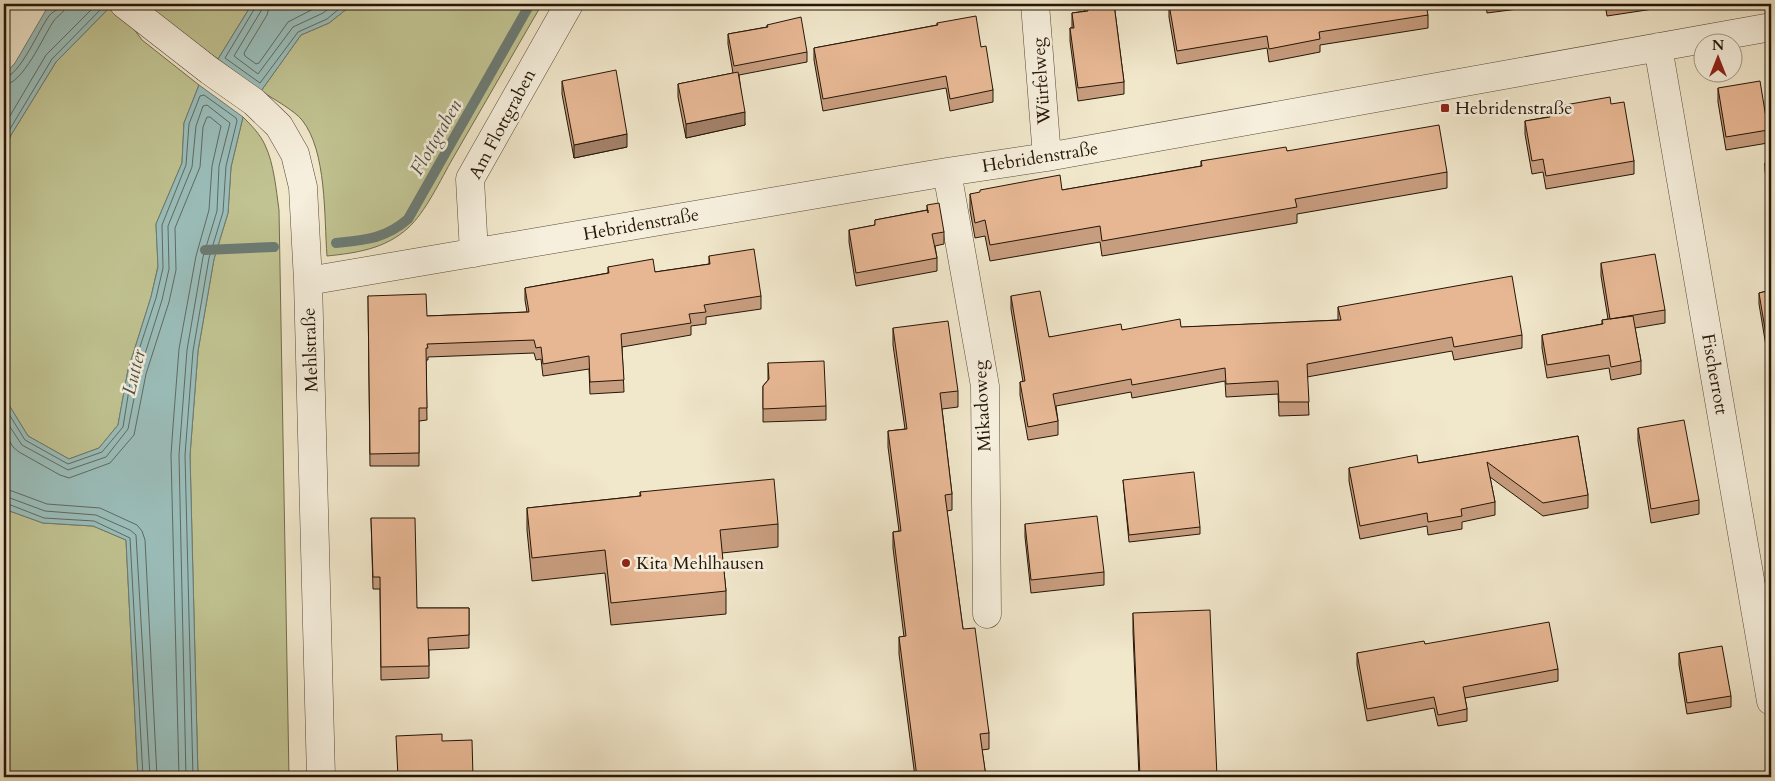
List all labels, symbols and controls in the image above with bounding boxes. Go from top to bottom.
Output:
north arrow [1692,32,1742,82]
street label: Würfelweg [1026,36,1057,126]
text: N [1712,36,1724,55]
street label: Am Flottgraben [463,64,542,184]
water label: Flottgraben [404,94,468,180]
place label: Hebridenstraße [1455,96,1572,121]
marker: Hebridenstraße [1439,102,1451,114]
street label: Hebridenstraße [980,136,1100,179]
street label: Hebridenstraße [581,202,701,247]
street label: Mehlstraße [297,307,324,393]
street label: Fischerrott [1695,332,1734,417]
water label: Lutter [116,346,152,398]
street label: Mikadoweg [968,359,997,452]
place label: Kita Mehlhausen [636,551,765,576]
marker: Kita Mehlhausen [620,557,632,569]

